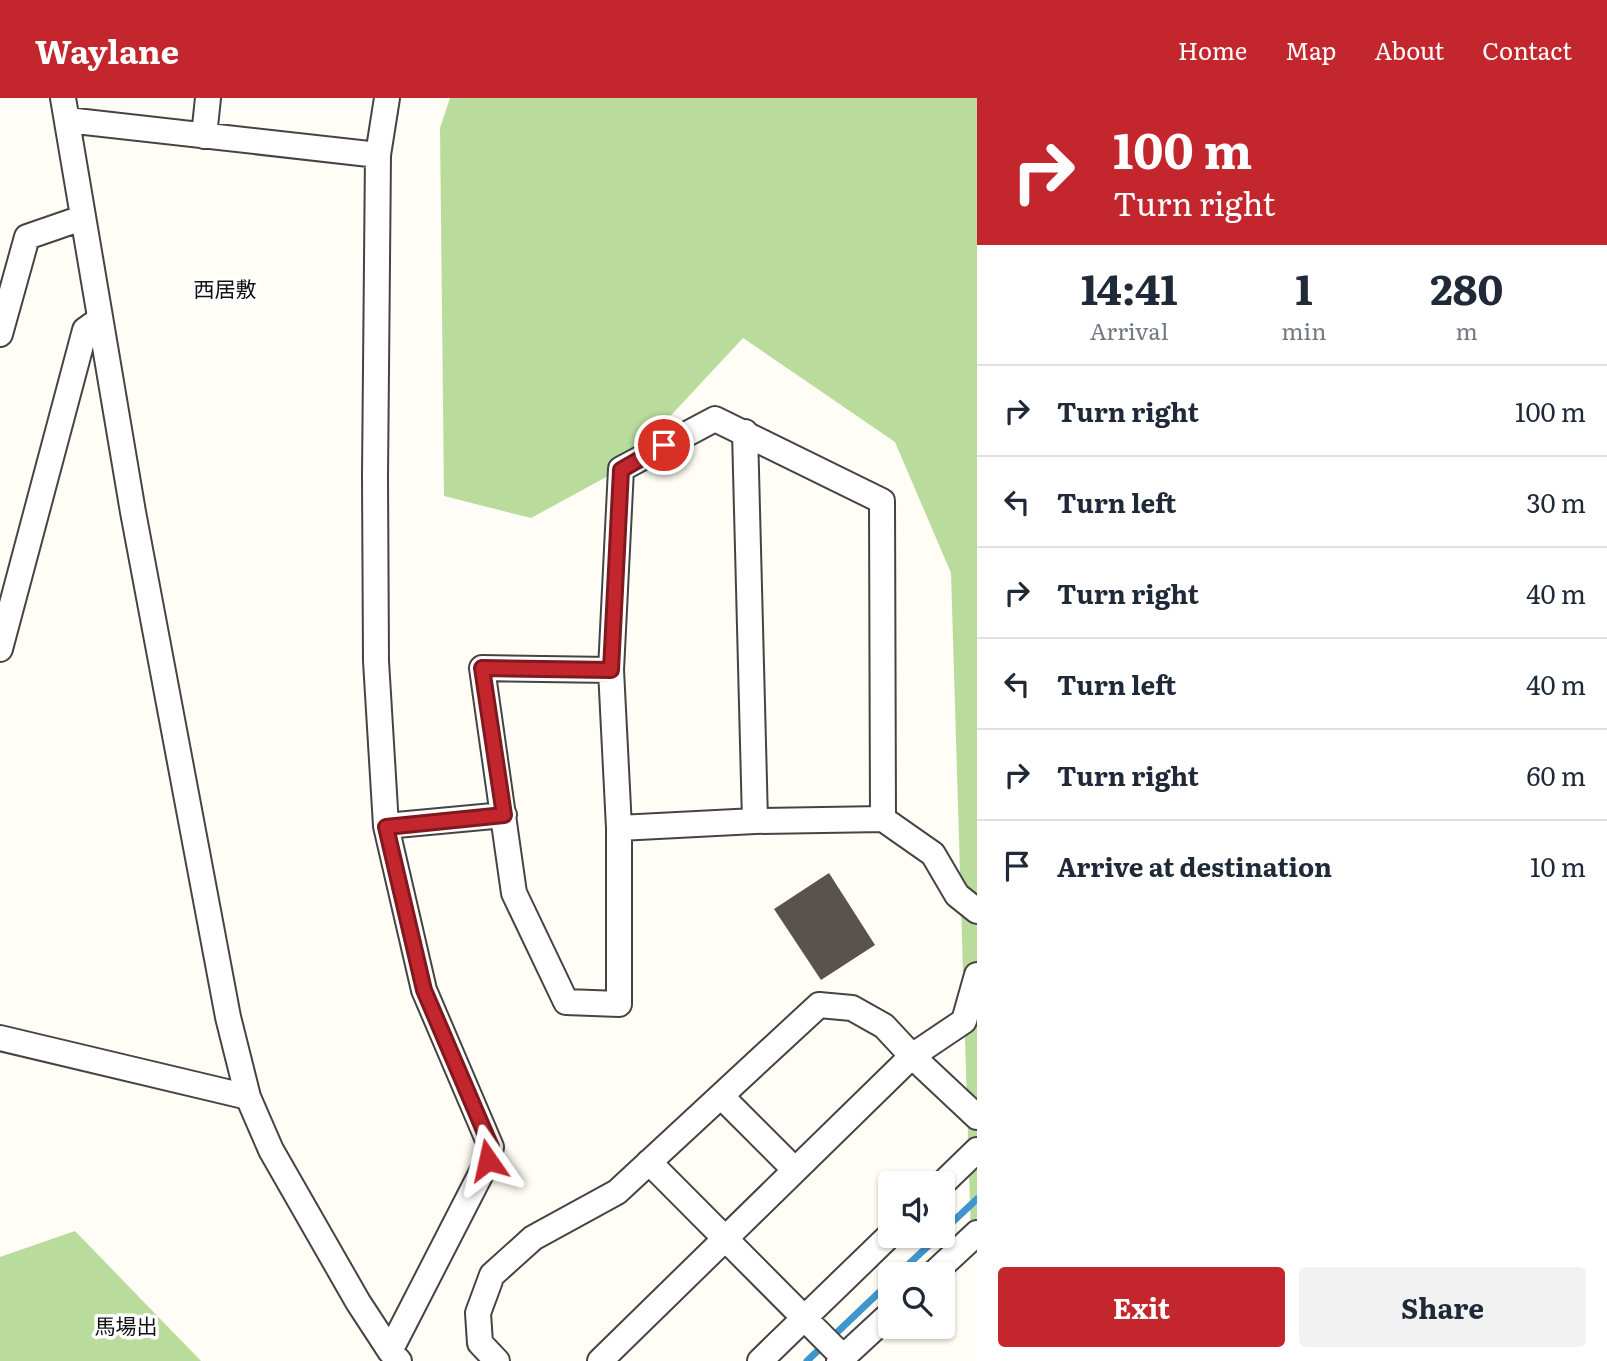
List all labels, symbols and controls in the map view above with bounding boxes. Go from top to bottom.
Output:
text: Waylane [35,25,179,74]
text: Home [1178,32,1247,67]
text: Map [1285,32,1336,67]
text: About [1374,32,1444,67]
text: Contact [1482,32,1572,67]
text: 100 m [1113,111,1252,184]
icon: right [998,126,1089,217]
text: Turn right [1113,178,1275,226]
text: 14:41 [1081,256,1178,318]
text: 1 [1295,256,1313,318]
text: 280 [1430,256,1503,318]
district label: 西居敷 [194,272,257,303]
text: Arrival [1090,313,1168,347]
text: min [1281,313,1326,347]
text: m [1456,313,1478,347]
text: Turn right [1057,391,1199,430]
text: 100 m [1515,391,1586,430]
icon: right [998,392,1036,430]
pin [634,415,694,475]
icon: arrive [645,426,683,464]
text: Turn left [1057,482,1176,521]
text: 30 m [1526,482,1586,521]
icon: left [998,483,1036,521]
text: Turn right [1057,573,1199,612]
text: 40 m [1526,573,1586,612]
icon: right [998,574,1036,612]
text: Turn left [1057,664,1176,703]
text: 40 m [1526,664,1586,703]
icon: left [998,665,1036,703]
text: Turn right [1057,755,1199,794]
text: 60 m [1527,755,1586,794]
icon: right [998,756,1036,794]
text: Arrive at destination [1057,846,1332,885]
text: 10 m [1530,846,1586,885]
icon: arrive [998,847,1036,885]
position arrow [451,1123,525,1197]
map controls [878,1171,955,1339]
button: sound [878,1171,955,1248]
button: search [878,1262,955,1339]
button: Exit [998,1267,1285,1347]
button: Share [1299,1267,1586,1347]
district label: 馬場出 [95,1309,158,1340]

